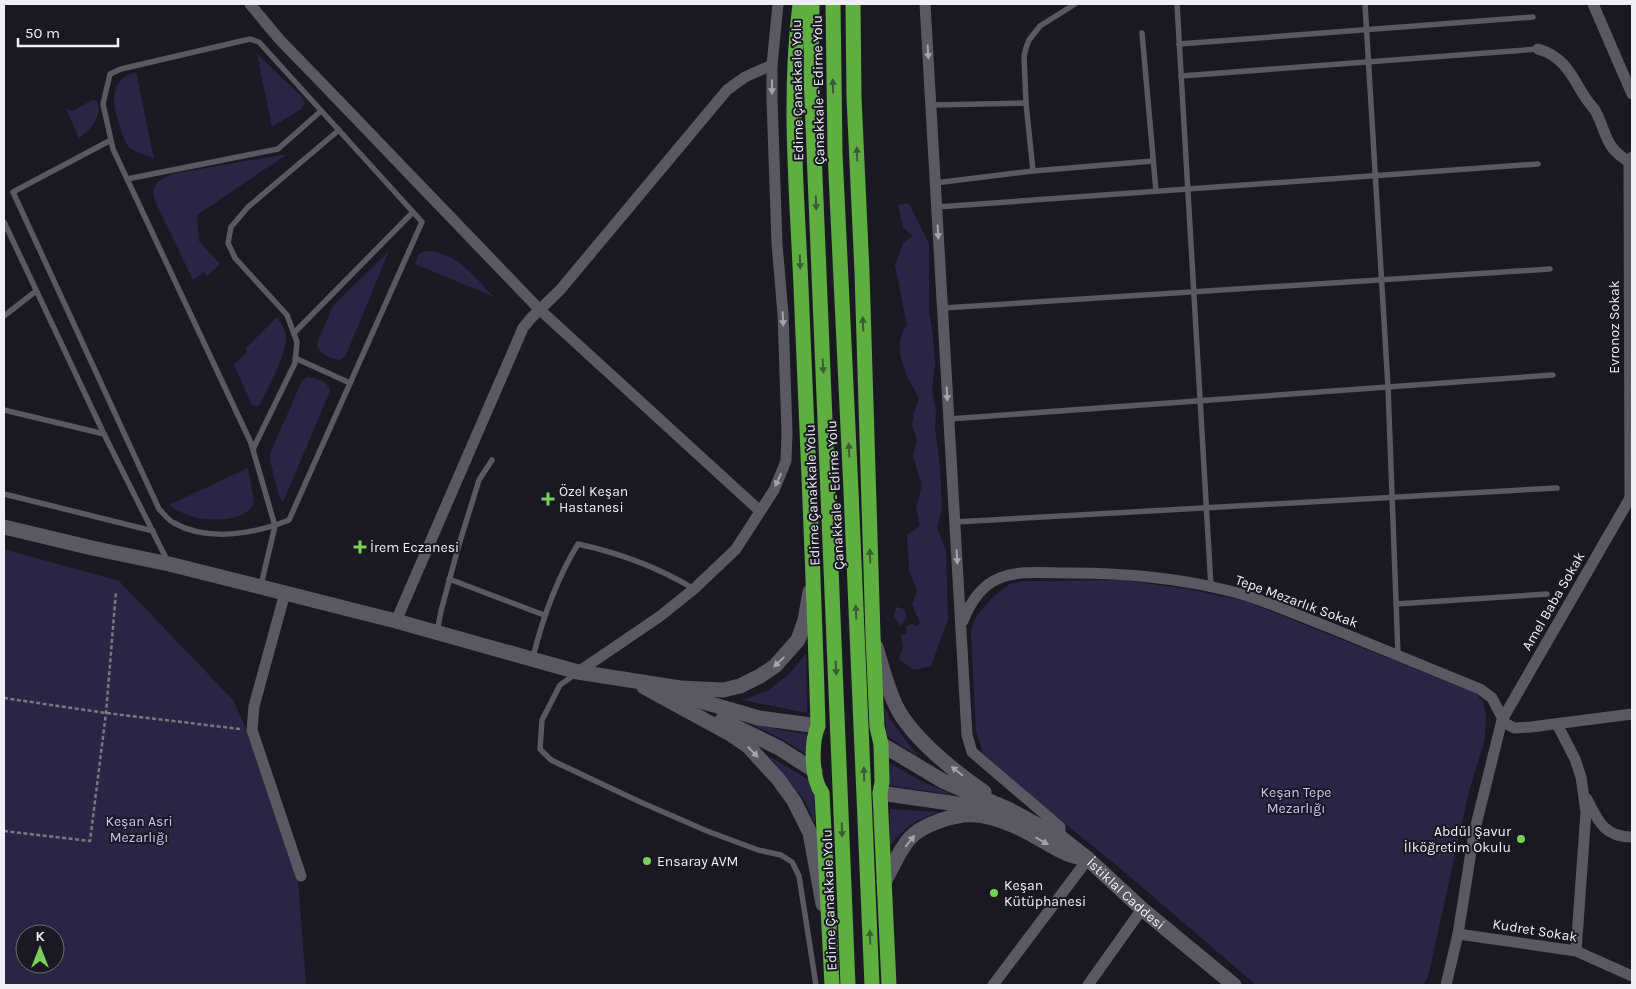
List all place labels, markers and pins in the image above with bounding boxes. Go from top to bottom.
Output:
place label: Özel Keşan Hastanesi [559,483,628,516]
marker: Özel Keşan Hastanesi [541,492,555,506]
place label: İrem Eczanesi [370,539,459,556]
marker: İrem Eczanesi [354,541,366,553]
place label: Abdül Şavur İlköğretim Okulu [1404,823,1512,856]
marker: Abdül Şavur İlköğretim Okulu [1515,833,1527,845]
place label: Ensaray AVM [657,853,738,870]
marker: Ensaray AVM [641,855,653,867]
place label: Keşan Kütüphanesi [1004,877,1086,910]
marker: Keşan Kütüphanesi [988,887,1000,899]

